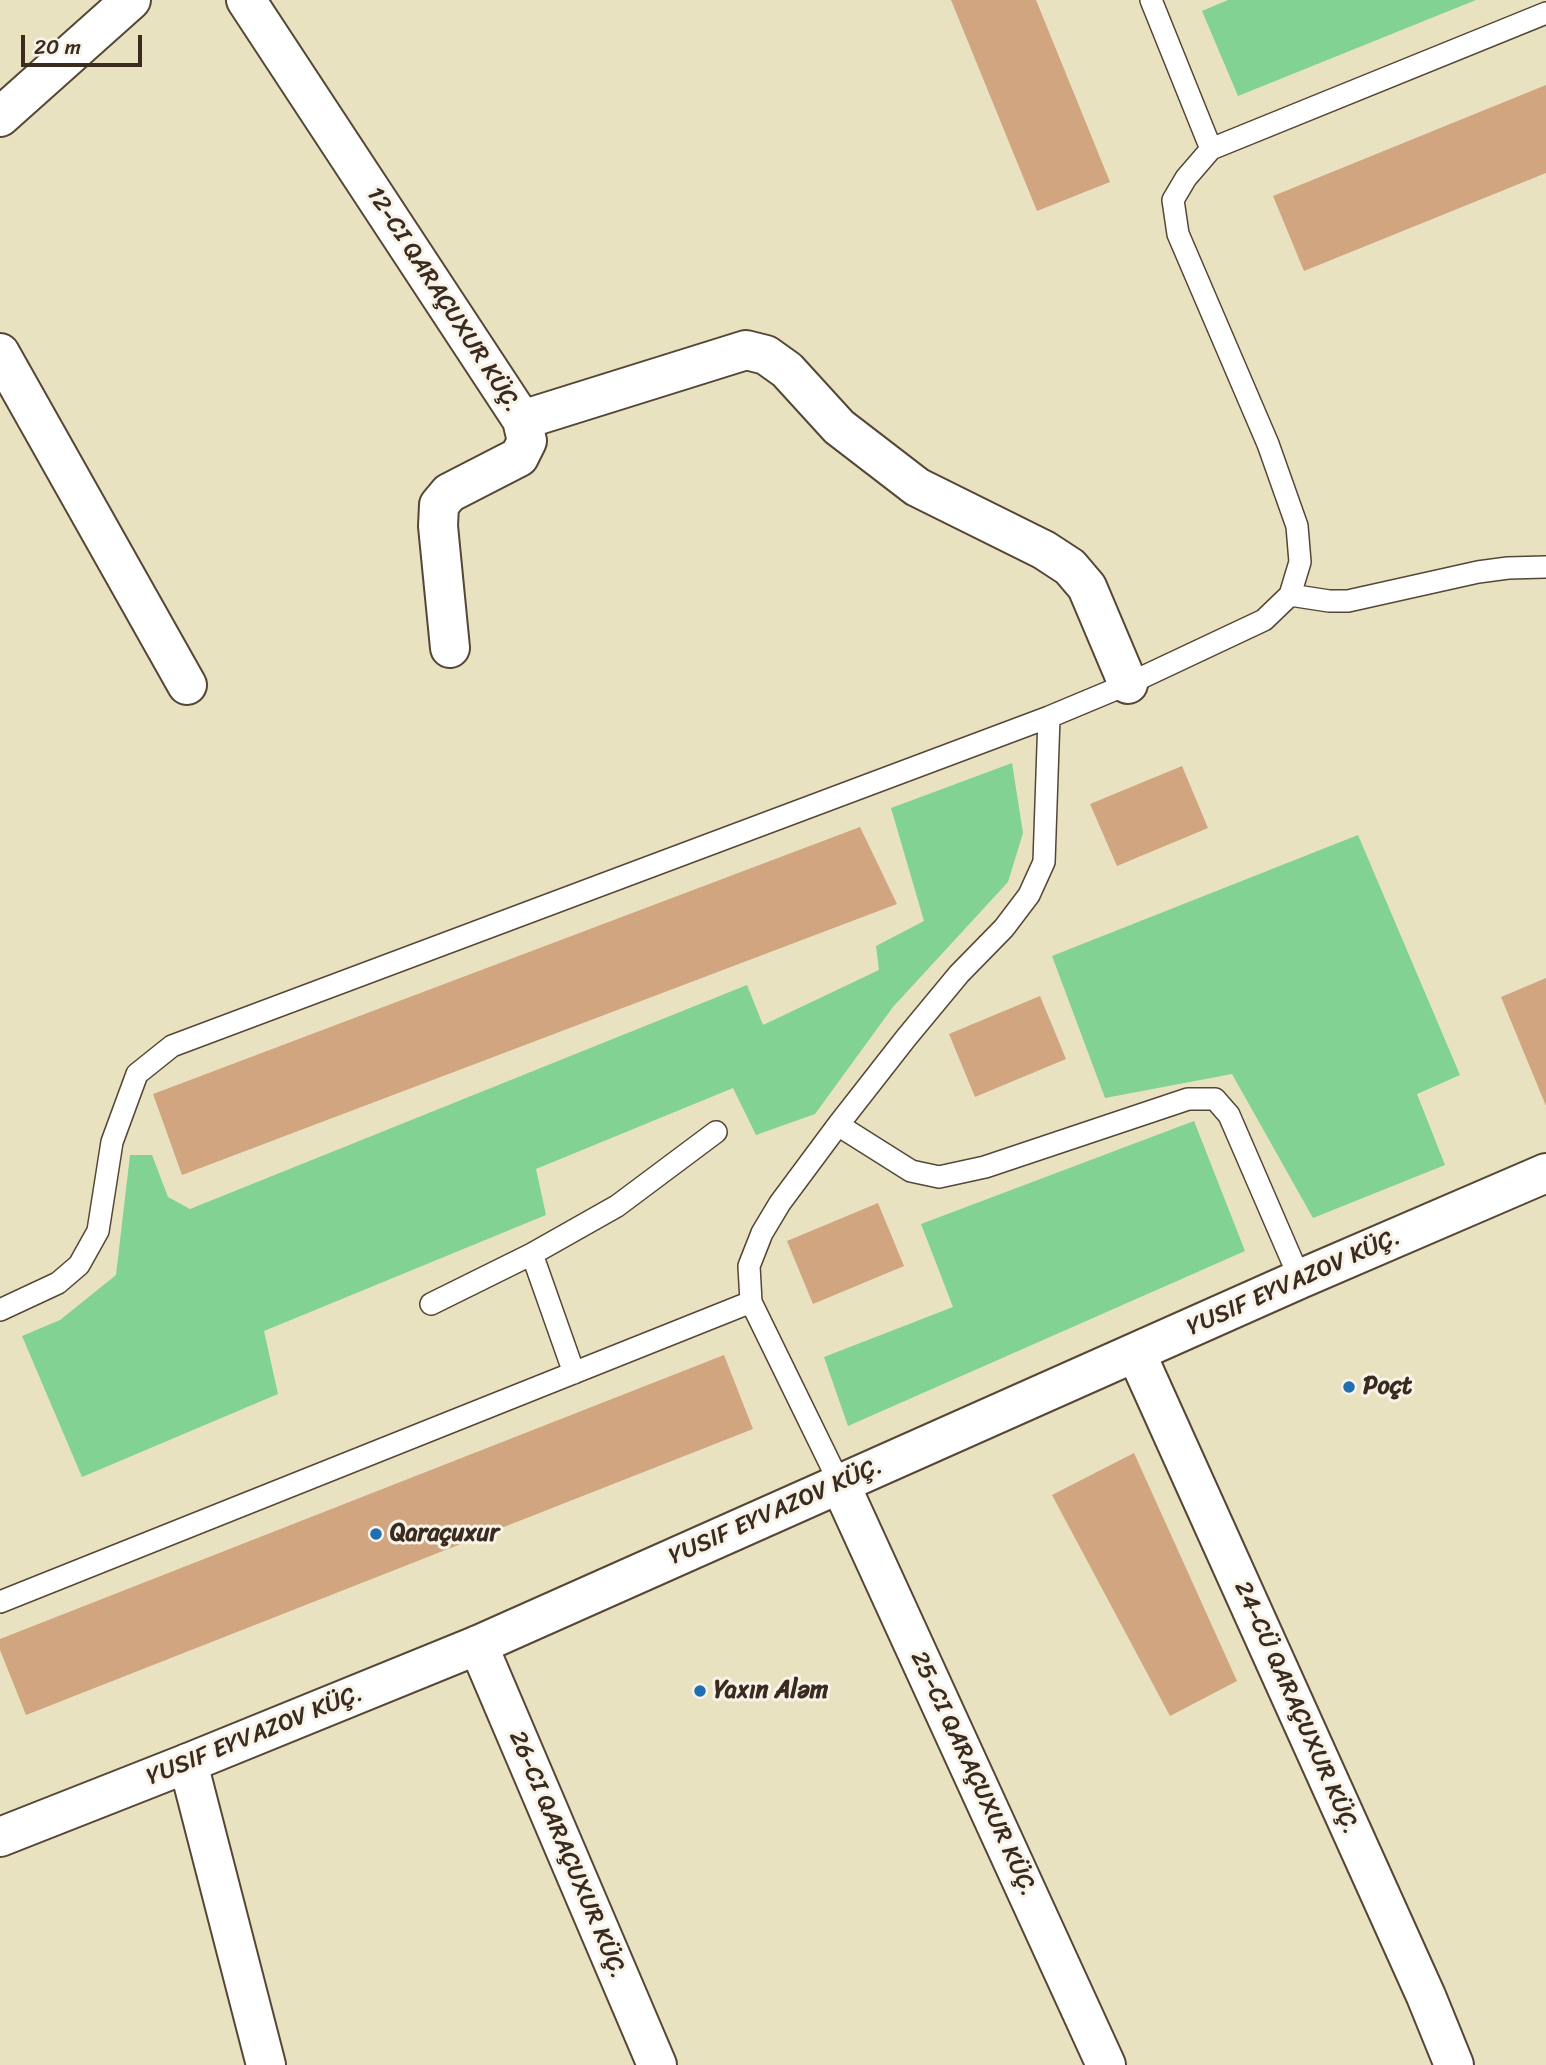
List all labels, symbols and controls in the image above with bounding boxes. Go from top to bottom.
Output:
scale bar [24,21,145,65]
text: 20 m [34,28,81,66]
street label: 12-CI QARAÇUXUR KÜÇ. [359,182,527,418]
street label: YUSIF EYVAZOV KÜÇ. [1183,1223,1405,1343]
place label: Poçt [1363,1373,1412,1401]
marker: Poçt [1341,1379,1357,1395]
street label: YUSIF EYVAZOV KÜÇ. [665,1452,887,1572]
place label: Qaraçuxur [390,1520,499,1548]
marker: Qaraçuxur [368,1526,384,1542]
street label: 24-CÜ QARAÇUXUR KÜÇ. [1227,1577,1365,1839]
street label: 25-CI QARAÇUXUR KÜÇ. [903,1647,1043,1901]
place label: Yaxın Aləm [714,1677,828,1705]
street label: YUSIF EYVAZOV KÜÇ. [143,1680,367,1792]
marker: Yaxın Aləm [692,1683,708,1699]
street label: 26-CI QARAÇUXUR KÜÇ. [502,1727,632,1983]

